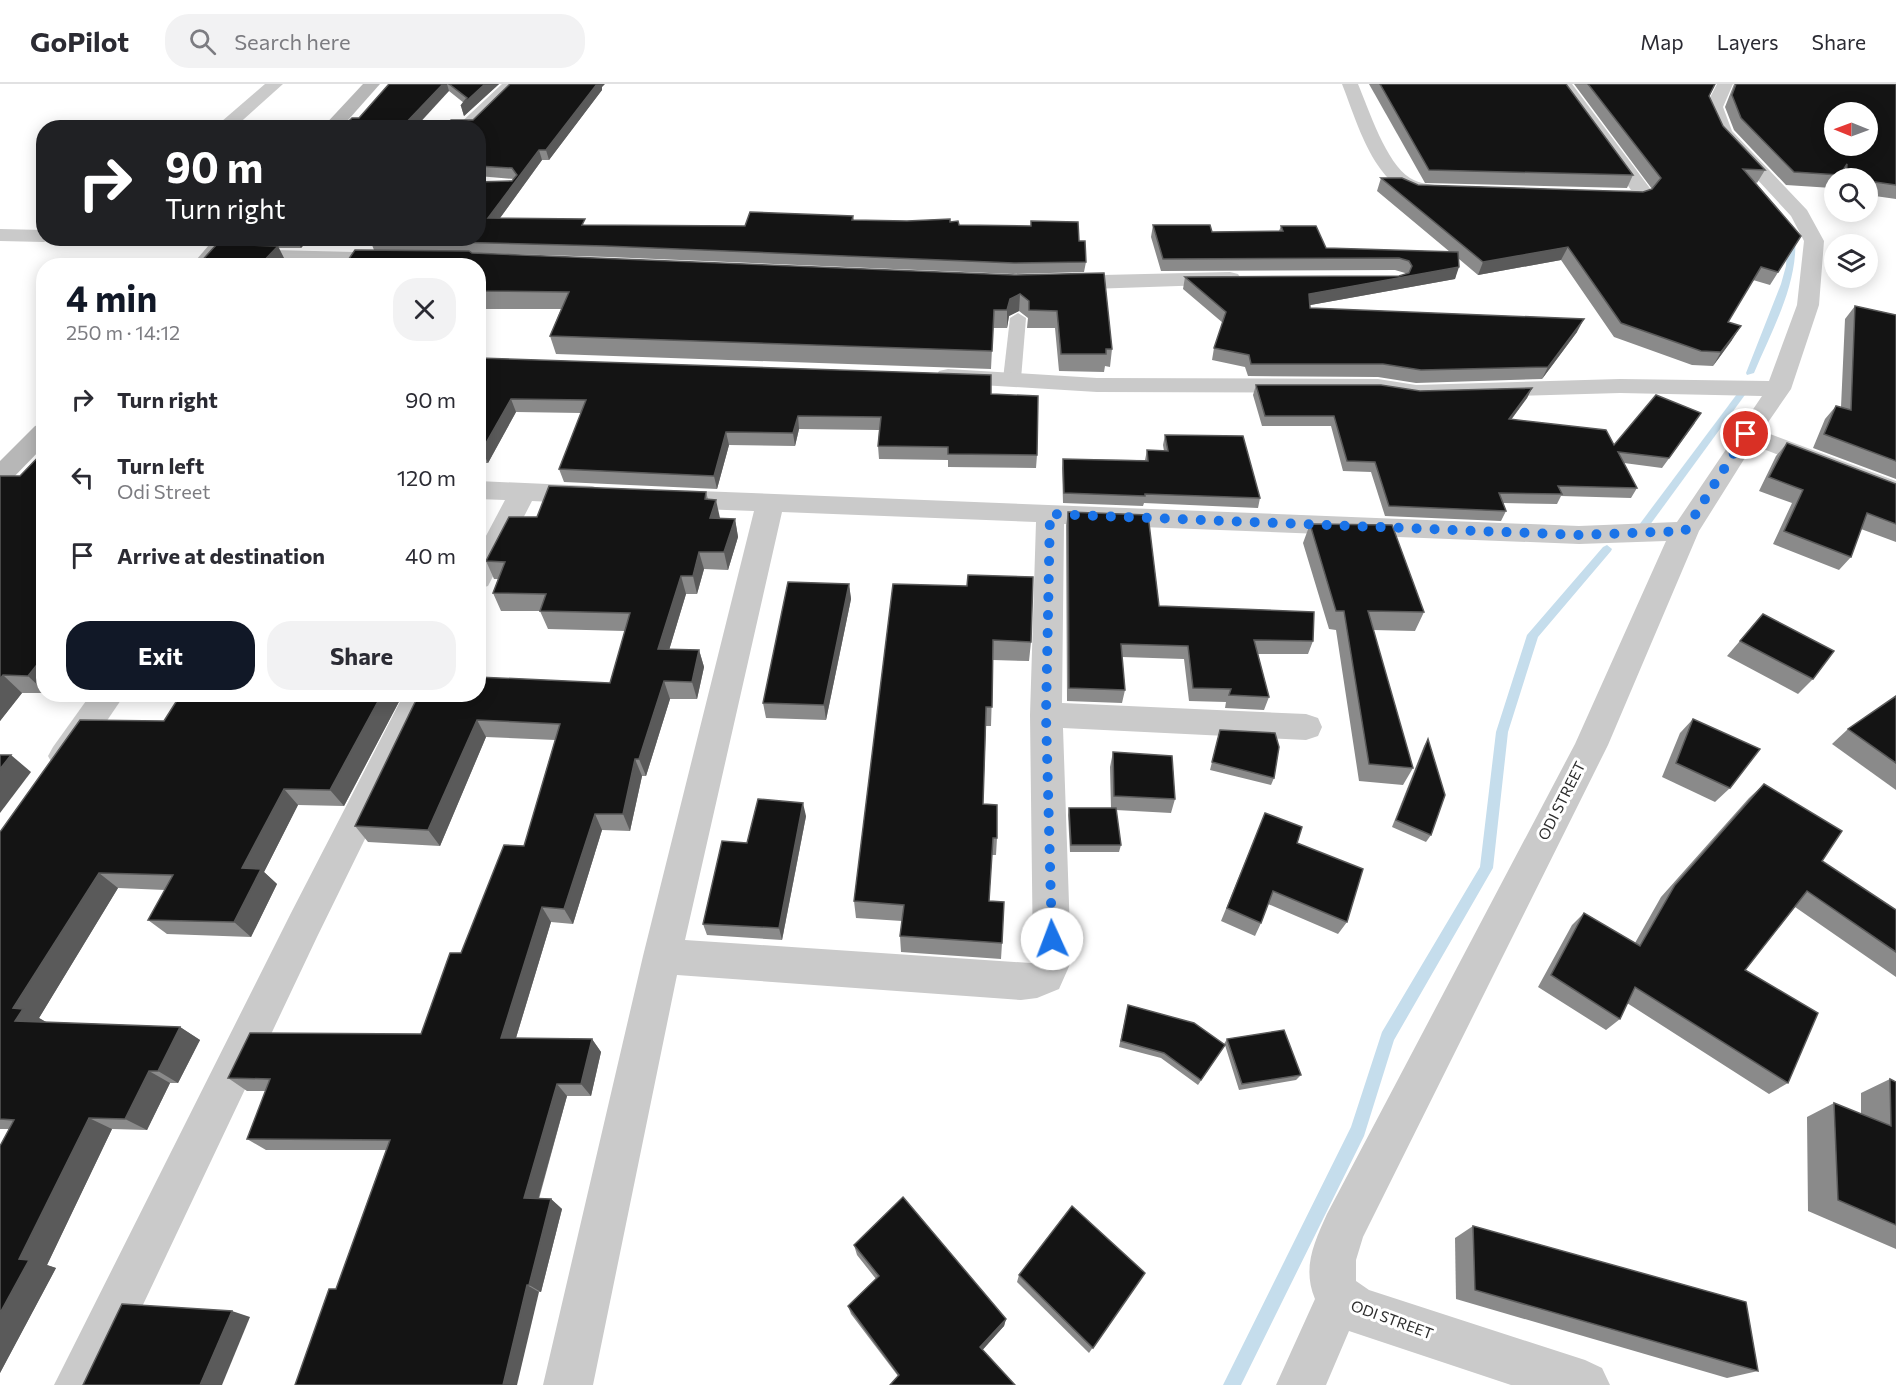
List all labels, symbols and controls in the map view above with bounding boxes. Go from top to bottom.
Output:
search box [165,14,585,68]
text: GoPilot [30,24,129,58]
icon: search [186,25,219,58]
text: Search here [234,28,351,55]
text: Map [1640,29,1684,54]
text: Layers [1717,29,1779,54]
text: Share [1812,29,1866,54]
north arrow [1824,102,1878,156]
map controls [1824,102,1878,288]
text: 90 m [165,140,264,192]
icon: right [66,144,144,222]
button: search [1824,168,1878,222]
text: Turn right [165,192,285,225]
button: layers [1824,234,1878,288]
text: 4 min [66,275,157,319]
button: close [393,278,456,341]
text: 250 m · 14:12 [66,320,180,344]
icon: right [66,383,99,416]
text: Turn right [117,386,218,413]
text: 90 m [405,386,456,413]
pin [1720,408,1771,459]
icon: arrive [1729,417,1762,450]
text: Turn left [117,452,204,479]
icon: left [66,461,99,494]
text: 120 m [397,464,456,491]
text: Odi Street [117,479,210,503]
icon: arrive [66,539,99,572]
text: Arrive at destination [117,542,325,569]
text: 40 m [405,542,456,569]
button: Exit [66,621,255,690]
button: Share [267,621,456,690]
street label: ODI STREET [1534,758,1589,843]
position arrow [1020,907,1084,971]
street label: ODI STREET [1349,1296,1436,1342]

